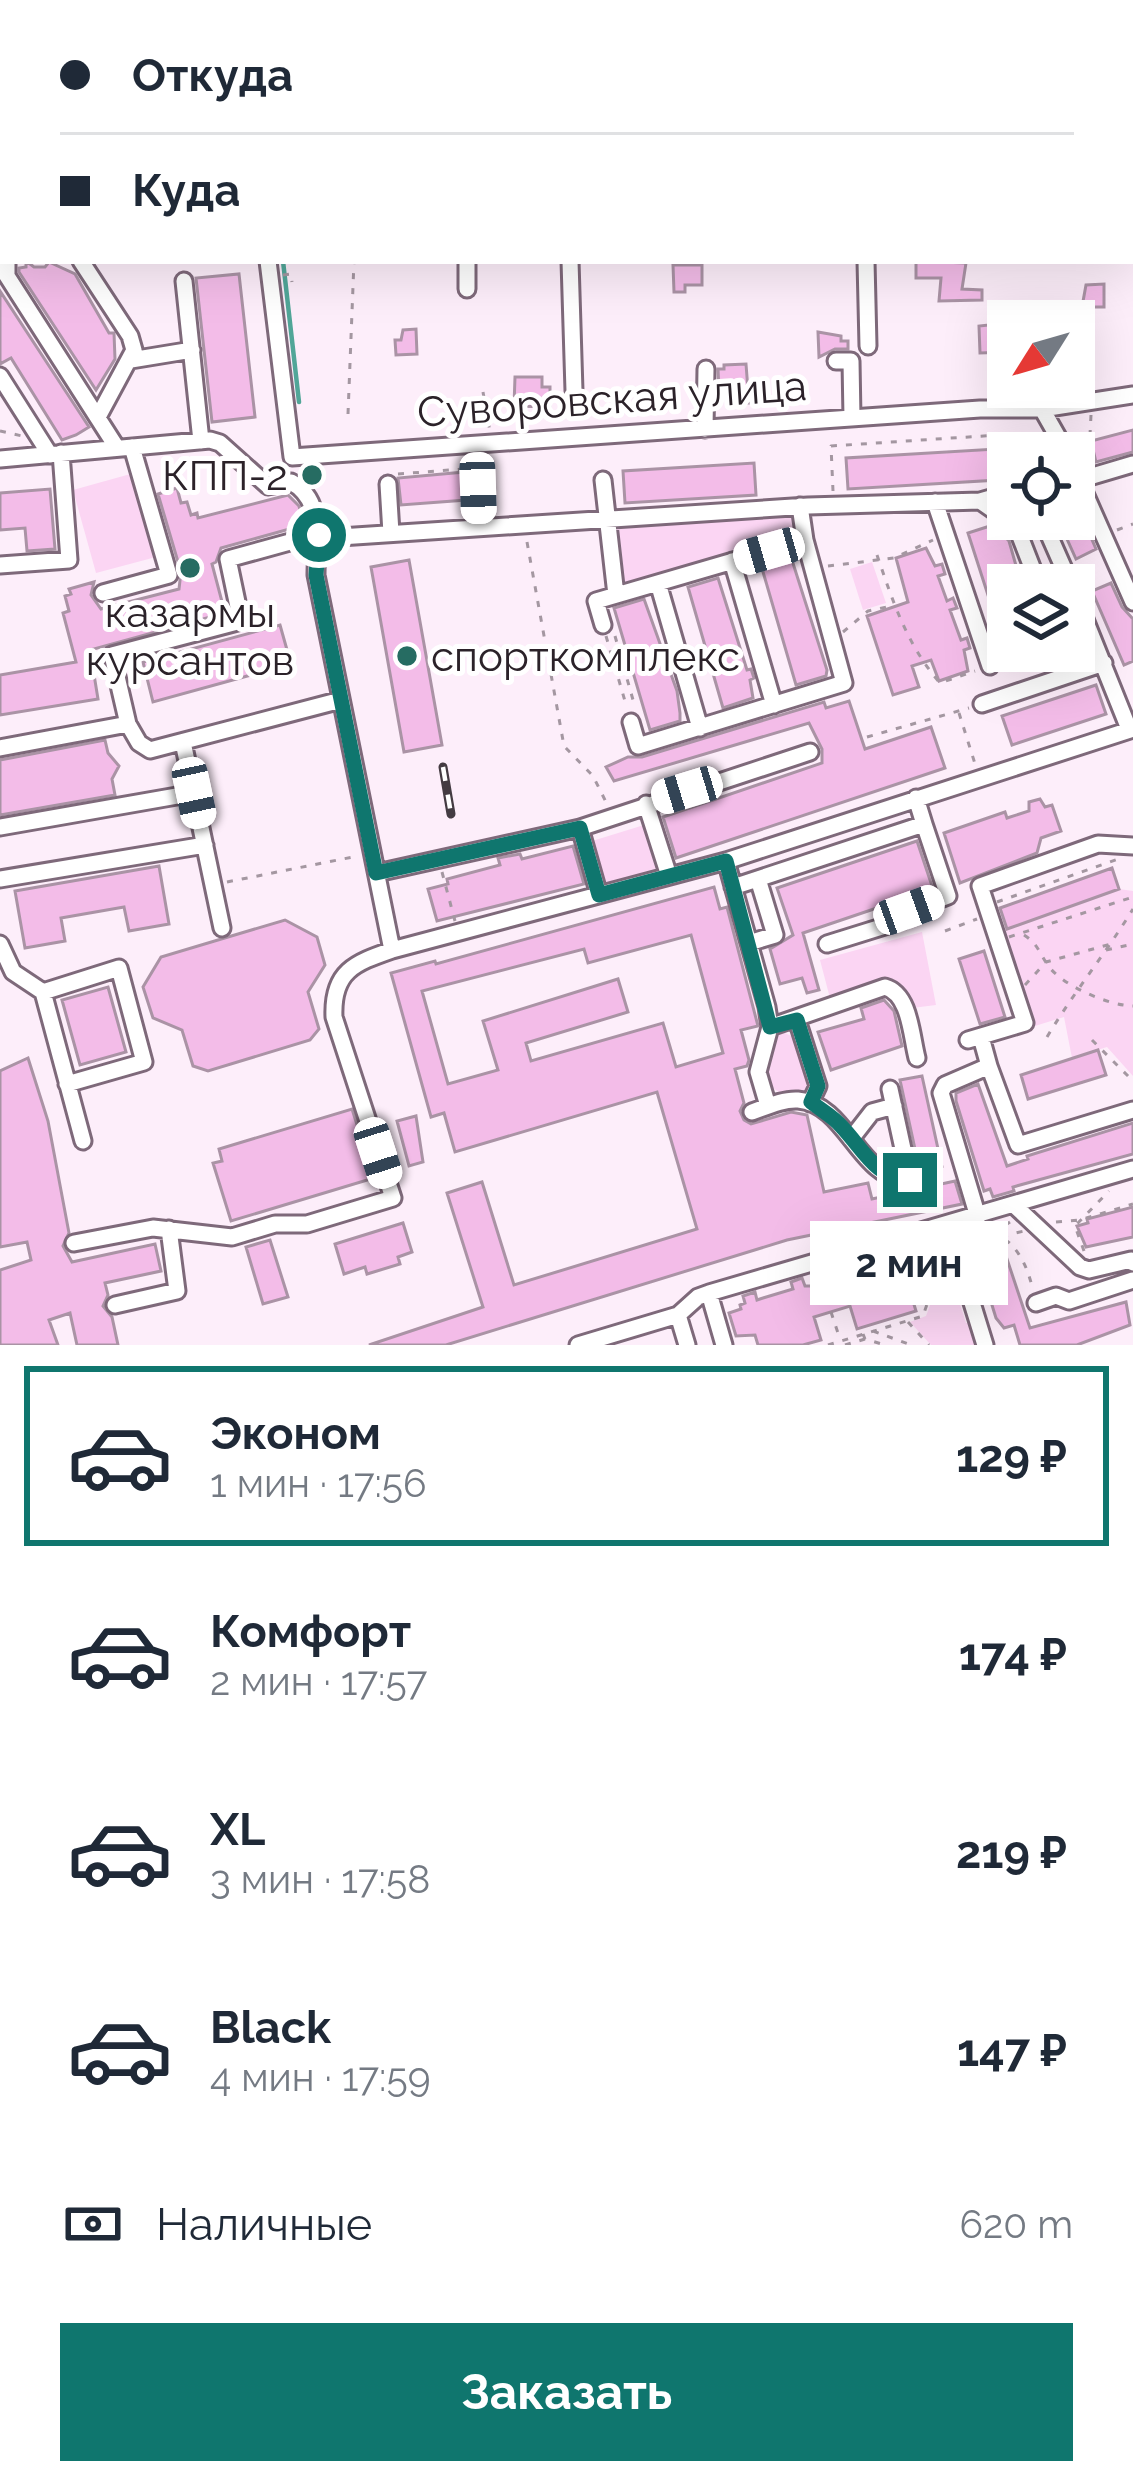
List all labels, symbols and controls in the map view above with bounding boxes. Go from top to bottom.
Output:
text: Откуда [132,49,293,102]
text: Куда [132,164,240,217]
north arrow [987,300,1095,408]
map controls [987,300,1095,672]
street label: Суворовская улица [416,361,808,437]
button: locate [987,432,1095,540]
place label: КПП-2 [162,451,288,500]
car [459,451,497,525]
marker: КПП-2 [299,462,325,488]
route start [292,508,346,562]
car [729,524,809,578]
marker: казармы курсантов [177,555,203,581]
button: layers [987,564,1095,672]
place label: казармы курсантов [86,588,294,685]
place label: спорткомплекс [431,632,740,681]
marker: спорткомплекс [394,643,420,669]
car [169,754,219,832]
car [647,762,727,818]
car [869,881,949,939]
car [350,1113,406,1193]
route end [883,1153,937,1207]
callout: 2 мин [811,1222,1009,1306]
text: 2 мин [855,1240,963,1286]
icon: car [66,1402,174,1510]
text: Эконом [210,1407,381,1460]
text: 129 ₽ [956,1430,1067,1483]
text: 1 мин · 17:56 [210,1460,427,1506]
icon: car [66,1600,174,1708]
text: Комфорт [210,1605,411,1658]
text: 174 ₽ [959,1628,1067,1681]
text: 2 мин · 17:57 [210,1658,427,1704]
icon: car [66,1798,174,1906]
text: XL [210,1803,265,1856]
text: 219 ₽ [956,1826,1067,1879]
text: 3 мин · 17:58 [210,1856,430,1902]
icon: car [66,1996,174,2104]
text: Black [210,2001,331,2054]
text: 147 ₽ [957,2024,1067,2077]
text: 4 мин · 17:59 [210,2054,431,2100]
icon: cash [60,2191,126,2257]
text: Наличные [156,2198,372,2251]
text: 620 m [960,2201,1073,2247]
button: Заказать [60,2323,1073,2461]

